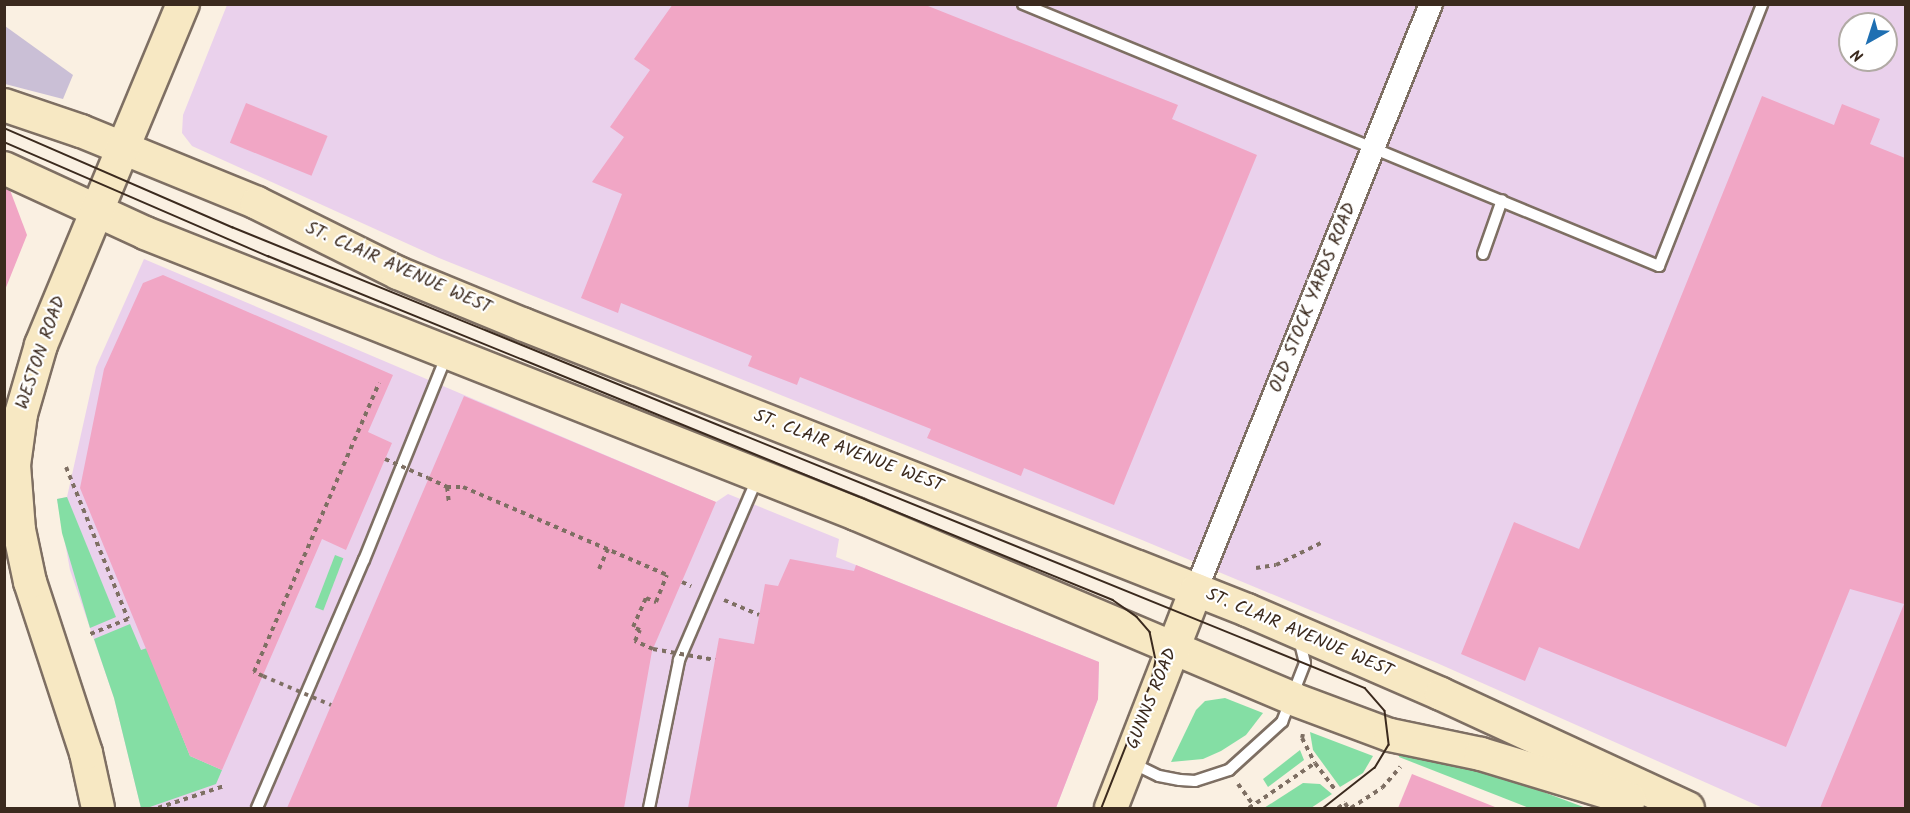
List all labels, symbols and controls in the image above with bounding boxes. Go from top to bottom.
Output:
north arrow [1838,12,1898,72]
text: N [1846,42,1869,68]
street label: OLD STOCK YARDS ROAD [1266,200,1362,396]
street label: ST. CLAIR AVENUE WEST [302,218,494,320]
street label: WESTON ROAD [13,294,71,412]
street label: ST. CLAIR AVENUE WEST [750,406,946,498]
street label: ST. CLAIR AVENUE WEST [1202,585,1396,683]
street label: GUNNS ROAD [1123,645,1183,753]

